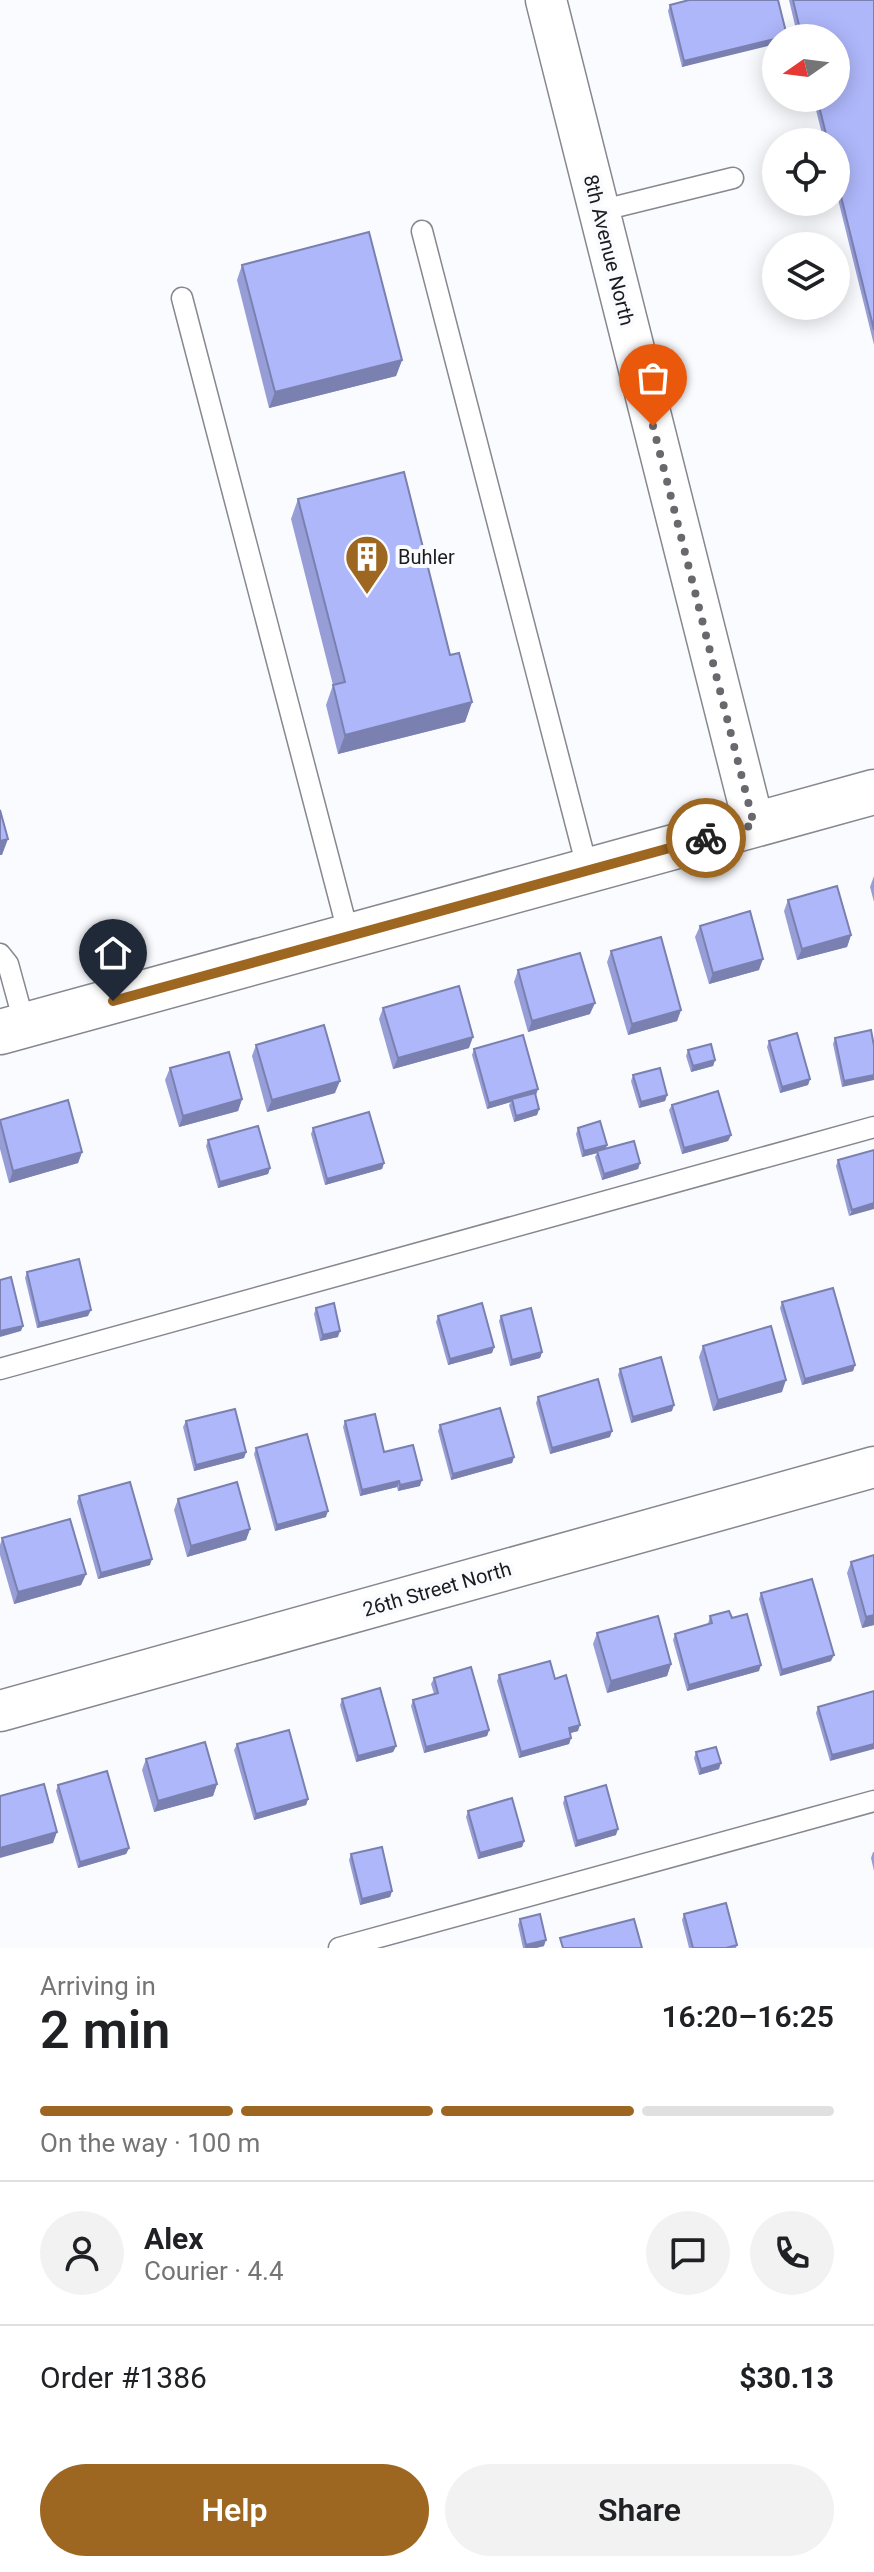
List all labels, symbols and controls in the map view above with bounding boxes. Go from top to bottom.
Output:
north arrow [762,24,850,112]
map controls [762,24,850,320]
button: locate [762,128,850,216]
street label: 8th Avenue North [579,172,639,328]
button: layers [762,232,850,320]
pin [619,344,687,426]
icon: bag [631,356,675,400]
building icon: Buhler [343,533,391,596]
place label: Buhler [398,545,455,569]
courier [666,798,746,878]
icon: bike [684,816,728,860]
pin [79,919,147,1001]
icon: home [91,931,135,975]
street label: 26th Street North [360,1556,514,1622]
text: Arriving in [40,1971,156,2001]
text: 16:20–16:25 [661,1999,834,2034]
text: 2 min [40,2000,170,2061]
text: On the way · 100 m [40,2128,260,2158]
button: person [40,2211,124,2295]
button: chat [646,2211,730,2295]
button: phone [750,2211,834,2295]
text: Alex [144,2221,204,2256]
text: Courier · 4.4 [144,2256,284,2286]
text: Order #1386 [40,2360,207,2395]
text: $30.13 [739,2360,834,2395]
button: Help [40,2464,429,2556]
button: Share [445,2464,834,2556]

